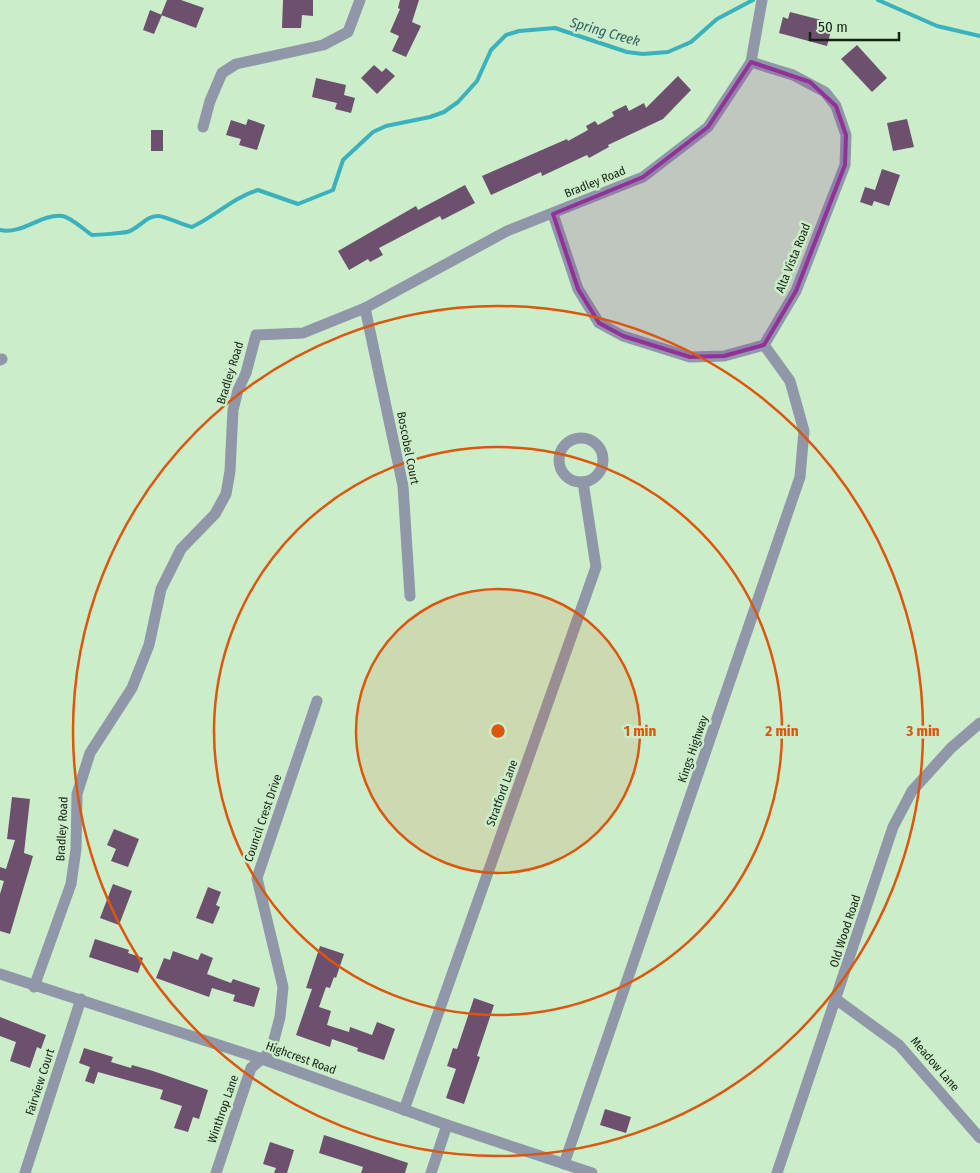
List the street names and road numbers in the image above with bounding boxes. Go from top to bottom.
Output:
street label: Bradley Road [562,163,628,201]
street label: Alta Vista Road [773,221,813,295]
street label: Bradley Road [214,340,246,406]
street label: Boscobel Court [394,410,422,486]
street label: Kings Highway [675,713,711,784]
street label: Stratford Lane [483,758,521,828]
street label: Council Crest Drive [241,772,285,864]
street label: Bradley Road [53,796,71,862]
street label: Old Wood Road [827,893,863,969]
street label: Meadow Lane [908,1034,962,1094]
street label: Highcrest Road [264,1039,338,1077]
street label: Fairview Court [23,1047,57,1117]
street label: Winthrop Lane [205,1073,241,1145]

